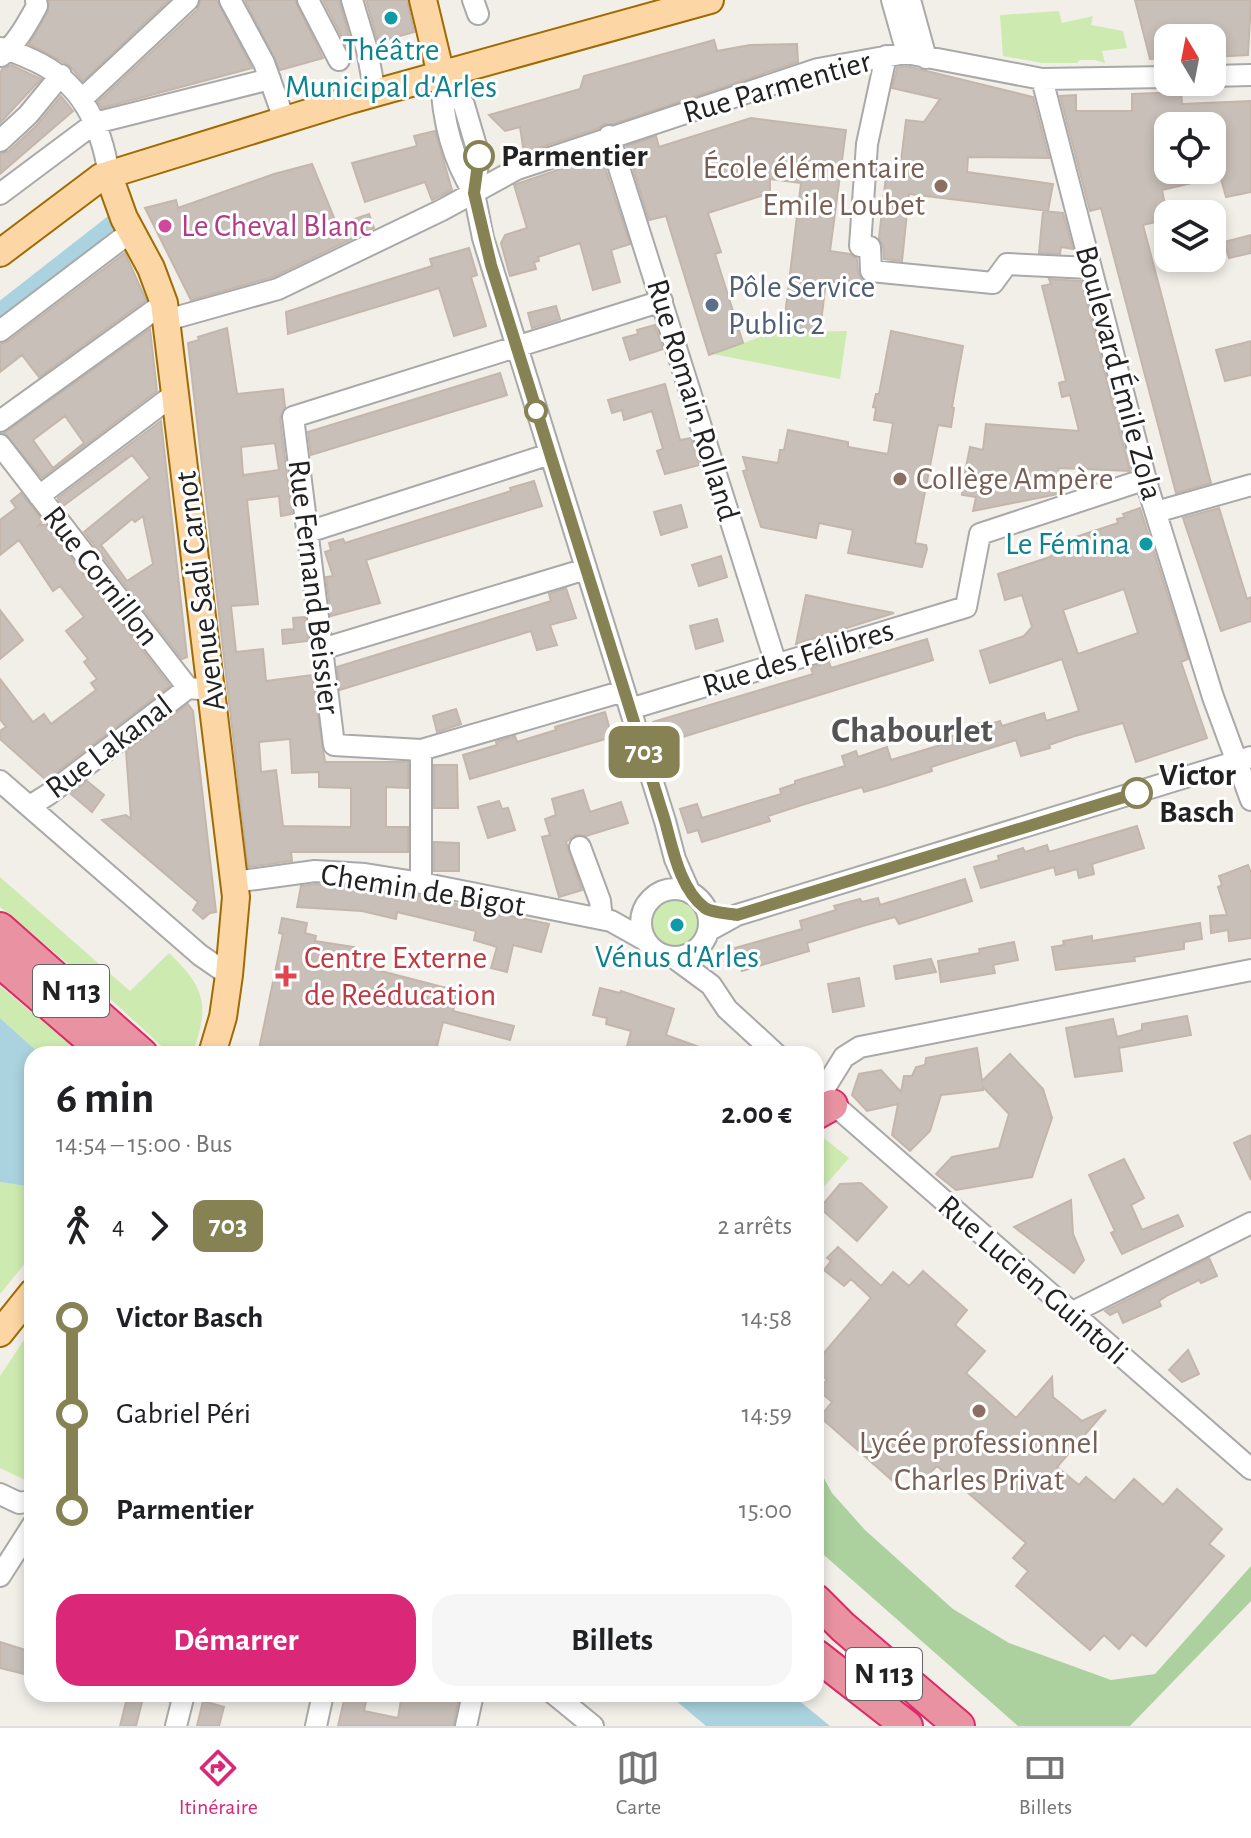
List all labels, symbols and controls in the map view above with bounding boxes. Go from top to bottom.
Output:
marker: Théâtre Municipal d'Arles [382,9,400,27]
north arrow [1154,24,1226,96]
map controls [1154,24,1226,272]
place label: Théâtre Municipal d'Arles [285,34,497,103]
street label: Rue Parmentier [679,45,875,129]
button: locate [1154,112,1226,184]
place label: Parmentier [501,140,648,172]
marker: Parmentier [464,141,494,171]
place label: École élémentaire Emile Loubet [702,149,925,221]
marker: École élémentaire Emile Loubet [932,177,950,195]
button: layers [1154,200,1226,272]
place label: Le Cheval Blanc [181,210,371,242]
marker: Le Cheval Blanc [156,217,174,235]
street label: Boulevard Émile Zola [1070,242,1171,504]
place label: Pôle Service Public 2 [728,271,875,340]
street label: Rue Romain Rolland [641,275,745,525]
marker: Pôle Service Public 2 [703,296,721,314]
unlabelled marker [525,400,547,422]
street label: Rue Fernand Beissier [282,458,346,717]
place label: Collège Ampère [916,463,1113,495]
street label: Avenue Sadi Carnot [169,469,231,713]
marker: Collège Ampère [891,470,909,488]
street label: Rue Cornillon [37,500,165,652]
place label: Le Fémina [1005,528,1130,560]
marker: Le Fémina [1137,535,1155,553]
street label: Rue des Félibres [699,614,897,702]
street label: Rue Lakanal [40,689,178,805]
district label: Chabourlet [831,713,993,749]
line badge: 703 [598,726,690,778]
text: 703 [625,738,663,766]
place label: Victor Basch [1159,759,1236,828]
marker: Victor Basch [1122,778,1152,808]
street label: Chemin de Bigot [319,858,527,922]
marker: Vénus d'Arles [668,916,686,934]
place label: Vénus d'Arles [595,941,759,973]
place label: Centre Externe de Reéducation [304,942,496,1011]
road number: N 113 [33,965,109,1017]
marker: Centre Externe de Reéducation [275,965,297,987]
text: 6 min [56,1077,154,1121]
text: 2.00 € [721,1099,792,1129]
text: 14:54 – 15:00 · Bus [56,1131,232,1157]
street label: Rue Lucien Guintoli [932,1189,1134,1371]
icon: walk [56,1204,100,1248]
icon: forward [137,1204,181,1248]
text: 703 [209,1212,247,1240]
text: 4 [112,1213,125,1239]
text: 2 arrêts [717,1213,792,1239]
text: Victor Basch [116,1303,263,1333]
text: 14:58 [741,1305,792,1331]
text: Gabriel Péri [116,1399,251,1429]
text: 14:59 [742,1401,792,1427]
marker: Lycée professionnel Charles Privat [970,1402,988,1420]
place label: Lycée professionnel Charles Privat [859,1427,1099,1496]
text: Parmentier [116,1495,253,1525]
text: 15:00 [739,1497,792,1523]
button: Démarrer [56,1594,416,1686]
button: Billets [432,1594,792,1686]
road number: N 113 [846,1648,922,1700]
tab: Itinéraire [179,1746,258,1820]
tab: Carte [616,1746,661,1820]
tab: Billets [1019,1746,1072,1820]

